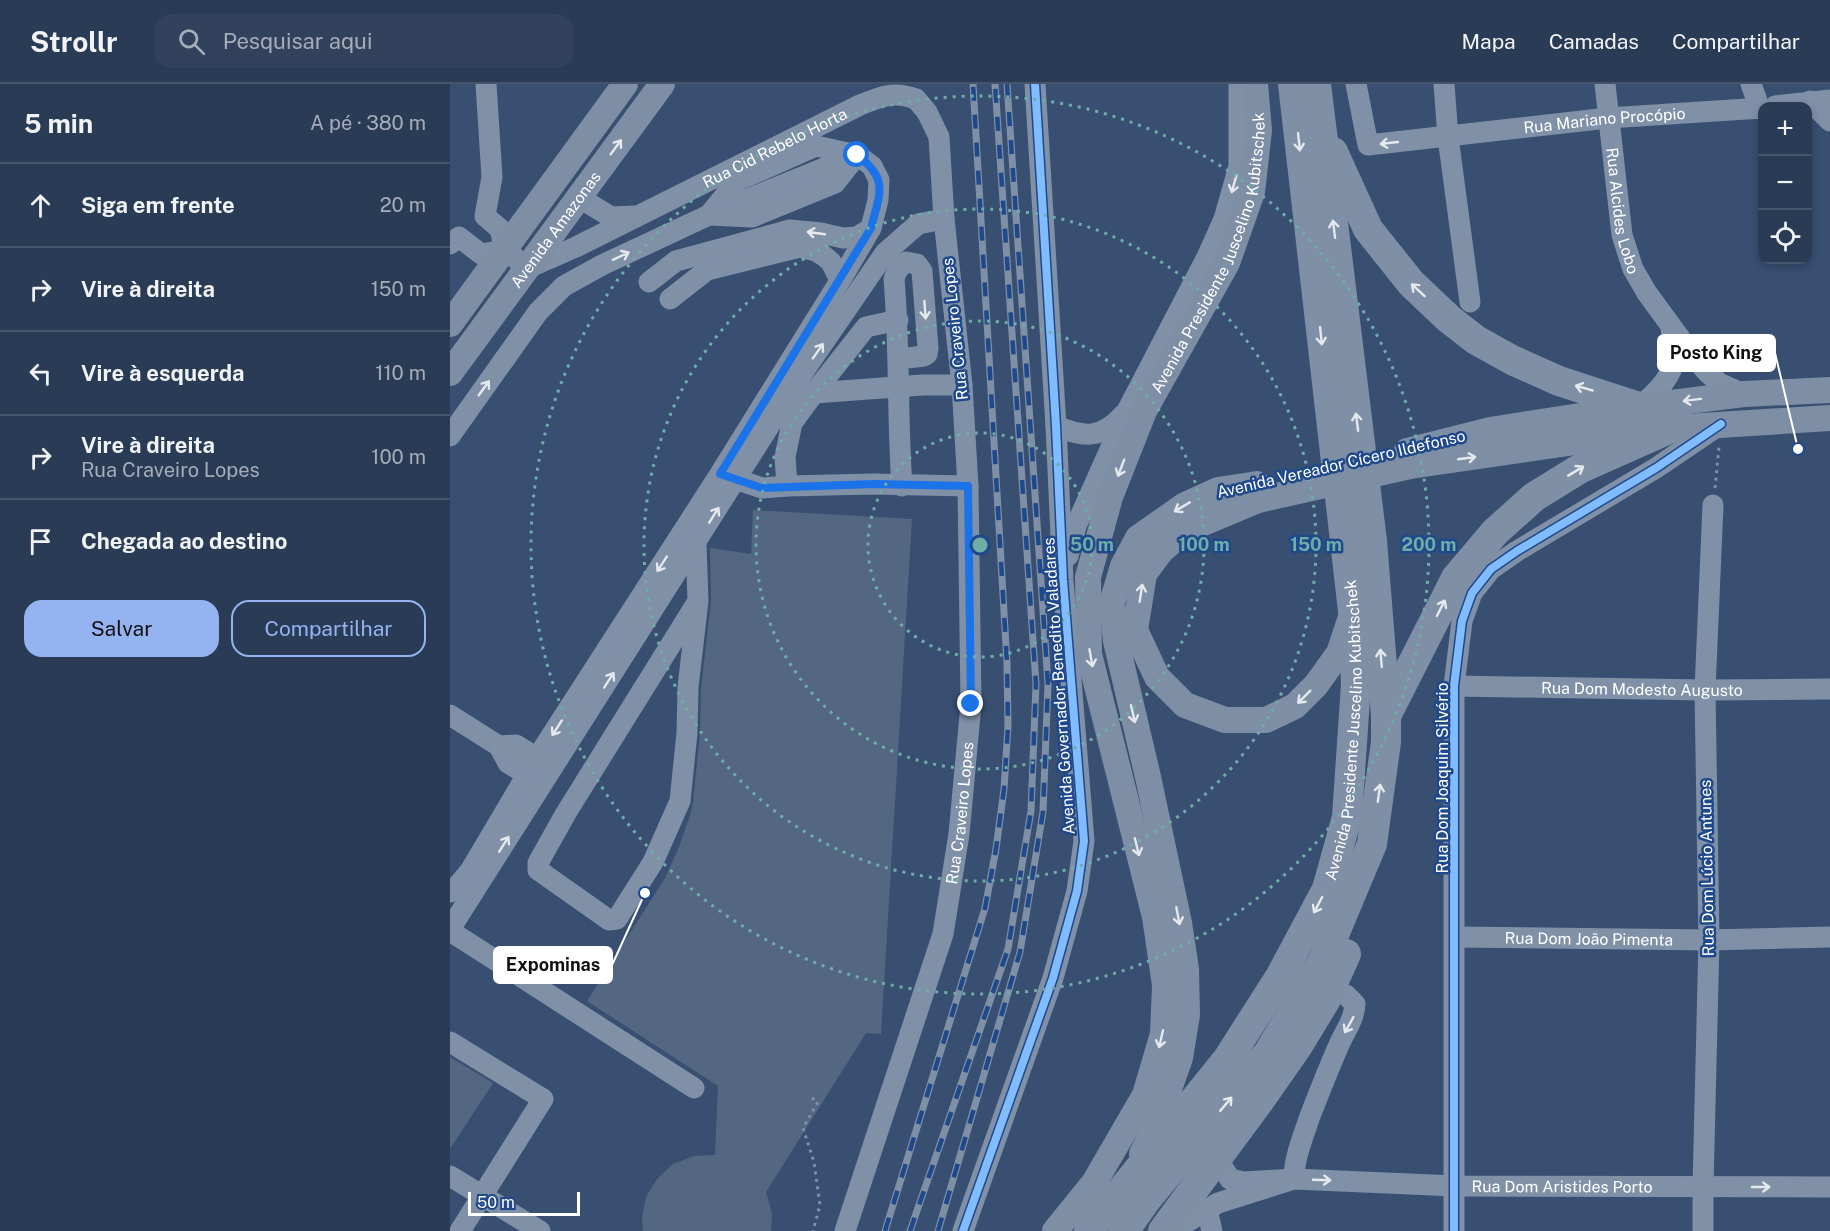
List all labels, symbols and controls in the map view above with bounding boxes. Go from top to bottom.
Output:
search box [154,14,574,68]
text: Strollr [30,25,118,58]
icon: search [175,25,208,58]
text: Pesquisar aqui [223,28,372,54]
text: Mapa [1462,29,1516,54]
text: Camadas [1549,29,1639,54]
text: Compartilhar [1672,29,1800,54]
map controls [1758,102,1812,264]
button: + [1758,102,1812,156]
street label: Rua Mariano Procópio [1522,103,1686,137]
street label: Rua Cid Rebelo Horta [699,104,850,192]
text: 5 min [24,108,93,139]
text: A pé · 380 m [310,111,426,135]
street label: Avenida Presidente Juscelino Kubitschek [1147,112,1269,396]
one-way arrow [1294,132,1305,152]
one-way arrow [1380,137,1400,148]
one-way arrow [610,140,623,156]
route start [843,141,869,167]
street label: Rua Alcides Lobo [1603,146,1643,276]
button: − [1758,156,1812,210]
street label: Avenida Amazonas [506,168,604,291]
one-way arrow [1228,174,1239,193]
icon: ahead [24,189,57,222]
text: Siga em frente [81,192,235,218]
text: 20 m [380,193,426,217]
button: locate [1758,210,1812,264]
one-way arrow [1328,219,1339,239]
one-way arrow [806,228,826,239]
one-way arrow [612,249,630,261]
street label: Rua Craveiro Lopes [938,257,972,401]
icon: right [24,273,57,306]
text: Vire à direita [81,276,215,302]
text: 150 m [371,277,426,301]
one-way arrow [1411,283,1426,297]
one-way arrow [920,299,931,319]
one-way arrow [1316,325,1327,345]
callout: Posto King [1658,335,1775,371]
text: Posto King [1670,342,1762,363]
one-way arrow [812,343,824,359]
icon: left [24,357,57,390]
text: Vire à esquerda [81,360,245,386]
text: 110 m [375,361,426,385]
one-way arrow [478,381,490,397]
one-way arrow [1575,382,1594,393]
one-way arrow [1682,395,1702,406]
one-way arrow [1352,413,1363,433]
street label: Avenida Vereador Cícero Ildefonso [1215,426,1467,502]
text: Vire à direita [81,432,215,458]
icon: right [24,441,57,474]
text: 100 m [371,445,426,469]
one-way arrow [1457,453,1477,464]
text: Rua Craveiro Lopes [81,458,260,482]
one-way arrow [1115,459,1126,477]
one-way arrow [1567,465,1584,477]
one-way arrow [1174,502,1191,514]
one-way arrow [708,507,720,524]
icon: arrive [24,525,57,558]
text: Chegada ao destino [81,528,287,554]
text: 50 m [1070,534,1114,555]
text: 100 m [1178,534,1230,555]
text: 150 m [1290,534,1342,555]
text: 200 m [1402,534,1456,555]
centre of rings [970,535,990,555]
street label: Avenida Governador Benedito Valadares [1039,537,1079,835]
one-way arrow [656,555,668,572]
street label: Avenida Presidente Juscelino Kubitschek [1320,579,1366,882]
one-way arrow [1136,583,1147,603]
one-way arrow [1436,599,1447,617]
button: Salvar [24,600,219,657]
button: Compartilhar [231,600,426,657]
one-way arrow [1086,648,1097,667]
one-way arrow [1376,649,1387,668]
one-way arrow [603,672,615,689]
street label: Rua Dom Modesto Augusto [1541,678,1743,700]
street label: Rua Dom Joaquim Silvério [1433,683,1452,873]
one-way arrow [1297,689,1312,704]
route end [957,690,983,716]
one-way arrow [1128,704,1140,723]
one-way arrow [550,719,563,736]
street label: Rua Craveiro Lopes [942,741,977,885]
street label: Rua Dom Lúcio Antunes [1696,780,1718,956]
one-way arrow [1373,784,1384,803]
one-way arrow [498,836,510,853]
one-way arrow [1132,838,1144,857]
one-way arrow [1312,896,1324,914]
one-way arrow [1173,906,1184,926]
street label: Rua Dom João Pimenta [1505,928,1673,949]
callout: Expominas [494,947,612,983]
text: Expominas [506,954,600,975]
one-way arrow [1343,1016,1354,1034]
one-way arrow [1154,1029,1166,1048]
one-way arrow [1220,1096,1233,1112]
one-way arrow [1312,1175,1332,1186]
street label: Rua Dom Aristides Porto [1472,1177,1653,1196]
one-way arrow [1751,1181,1771,1193]
scale bar [468,1189,580,1216]
text: 50 m [477,1193,515,1212]

